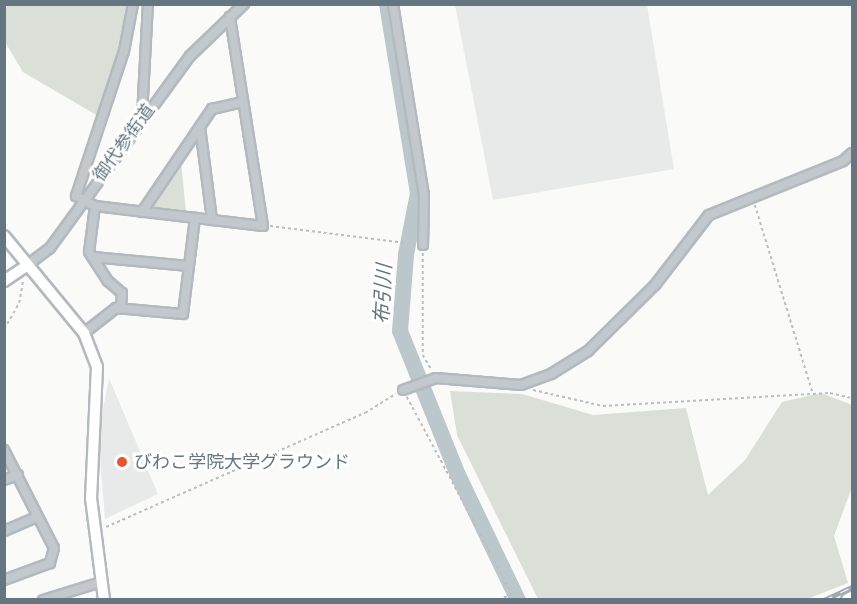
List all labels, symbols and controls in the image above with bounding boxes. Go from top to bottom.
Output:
street label: 御代参街道 [89,100,159,186]
water label: 布引川 [369,263,397,325]
place label: びわこ学院大学グラウンド [134,451,350,473]
marker: びわこ学院大学グラウンド [115,455,129,469]

